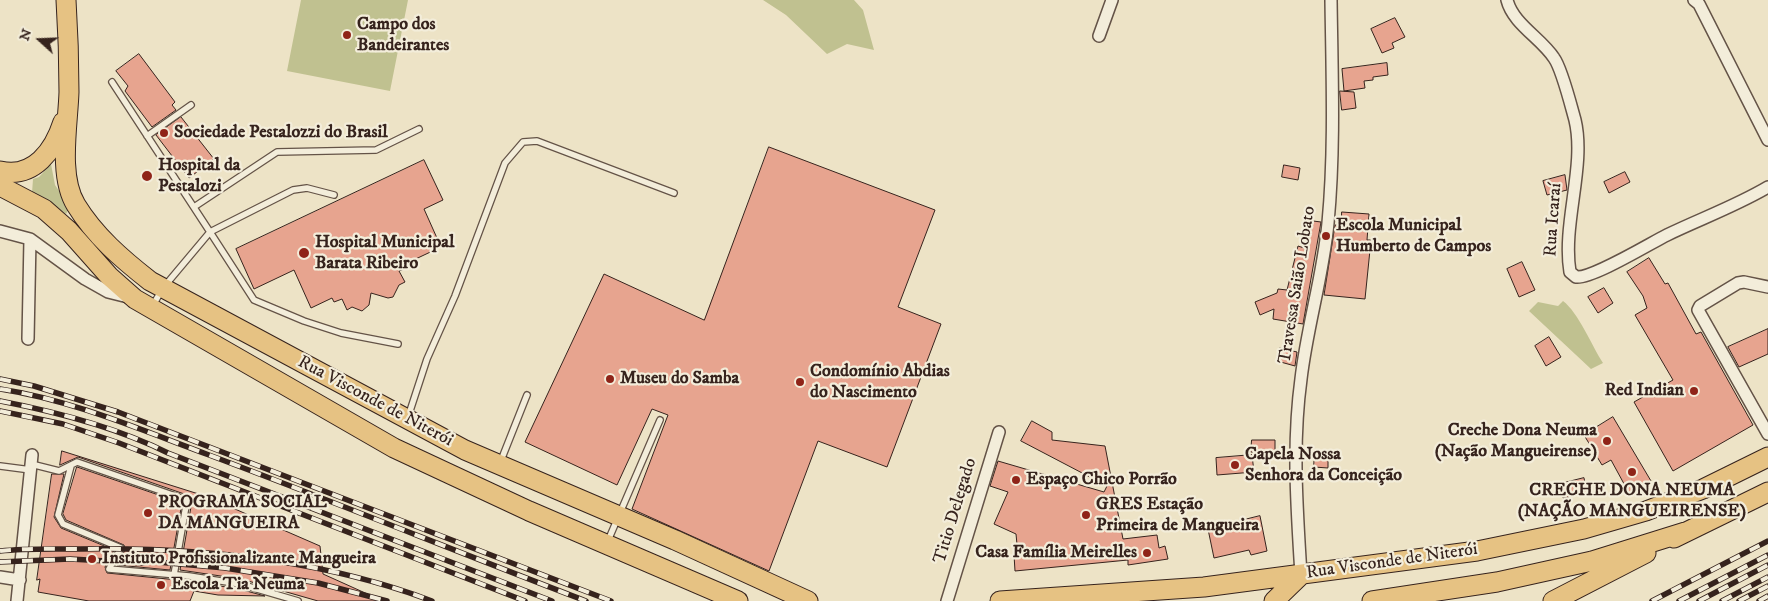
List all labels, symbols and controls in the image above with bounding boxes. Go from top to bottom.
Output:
place label: Campo dos Bandeirantes [357,14,449,56]
north arrow [15,15,65,65]
text: N [15,26,36,43]
marker: Campo dos Bandeirantes [341,29,353,41]
place label: Sociedade Pestalozzi do Brasil [174,122,388,144]
marker: Sociedade Pestalozzi do Brasil [158,127,170,139]
place label: Hospital da Pestalozi [158,155,241,198]
marker: Hospital da Pestalozi [140,169,154,183]
street label: Rua Icaraí [1541,182,1567,258]
street label: Travessa Saião Lobato [1275,205,1321,365]
place label: Escola Municipal Humberto de Campos [1336,215,1491,258]
marker: Escola Municipal Humberto de Campos [1320,230,1332,242]
place label: Hospital Municipal Barata Ribeiro [315,232,454,274]
marker: Hospital Municipal Barata Ribeiro [297,246,311,260]
street label: Rua Visconde de Niterói [294,352,456,452]
place label: Condomínio Abdias do Nascimento [810,361,950,404]
place label: Museu do Samba [620,368,739,390]
marker: Museu do Samba [604,373,616,385]
marker: Condomínio Abdias do Nascimento [794,376,806,388]
place label: Red Indian [1604,380,1684,402]
marker: Red Indian [1688,385,1700,397]
place label: Creche Dona Neuma (Nação Mangueirense) [1435,420,1597,462]
marker: Creche Dona Neuma (Nação Mangueirense) [1601,435,1613,447]
place label: Capela Nossa Senhora da Conceição [1245,444,1402,486]
street label: Titio Delegado [930,456,982,566]
marker: Capela Nossa Senhora da Conceição [1229,459,1241,471]
marker: CRECHE DONA NEUMA (NAÇÃO MANGUEIRENSE) [1626,466,1638,478]
place label: Espaço Chico Porrão [1026,469,1177,491]
marker: Espaço Chico Porrão [1010,474,1022,486]
place label: CRECHE DONA NEUMA (NAÇÃO MANGUEIRENSE) [1518,480,1746,522]
place label: PROGRAMA SOCIAL DA MANGUEIRA [158,492,327,534]
place label: GRES Estação Primeira de Mangueira [1096,494,1259,536]
marker: PROGRAMA SOCIAL DA MANGUEIRA [142,507,154,519]
marker: GRES Estação Primeira de Mangueira [1080,509,1092,521]
street label: Rua Visconde de Niterói [1305,539,1479,585]
place label: Casa Família Meirelles [975,542,1137,564]
marker: Casa Família Meirelles [1141,547,1153,559]
place label: Instituto Profissionalizante Mangueira [102,548,376,570]
marker: Instituto Profissionalizante Mangueira [86,553,98,565]
place label: Escola Tia Neuma [171,574,305,596]
marker: Escola Tia Neuma [155,579,167,591]

